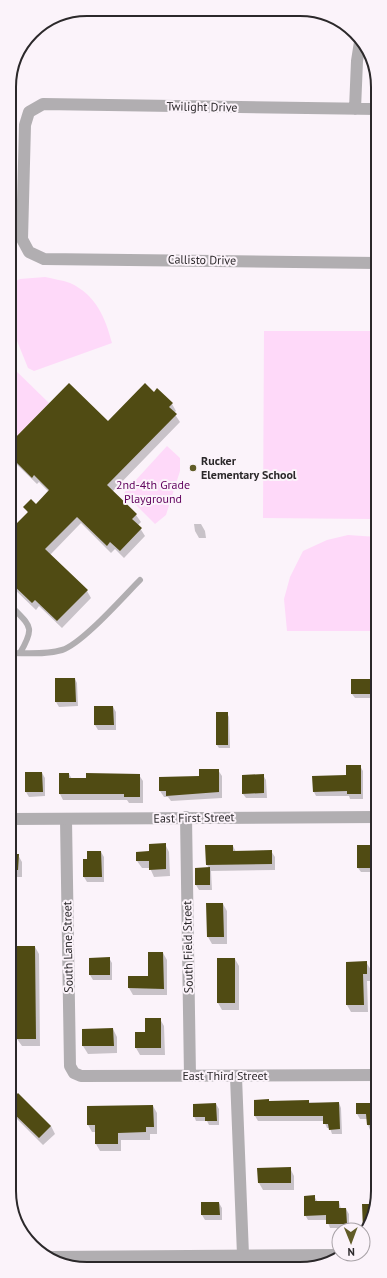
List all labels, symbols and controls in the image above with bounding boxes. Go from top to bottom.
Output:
street label: Twilight Drive [166,98,238,115]
street label: Callisto Drive [168,251,236,268]
place label: Rucker Elementary School [201,453,297,482]
marker: Rucker Elementary School [188,463,198,473]
park label: 2nd-4th Grade Playground [116,477,190,506]
street label: East First Street [153,809,235,826]
street label: South Lane Street [59,901,76,993]
street label: South Field Street [179,901,196,993]
street label: East Third Street [182,1068,268,1083]
north arrow [331,1222,371,1262]
text: N [347,1245,355,1259]

